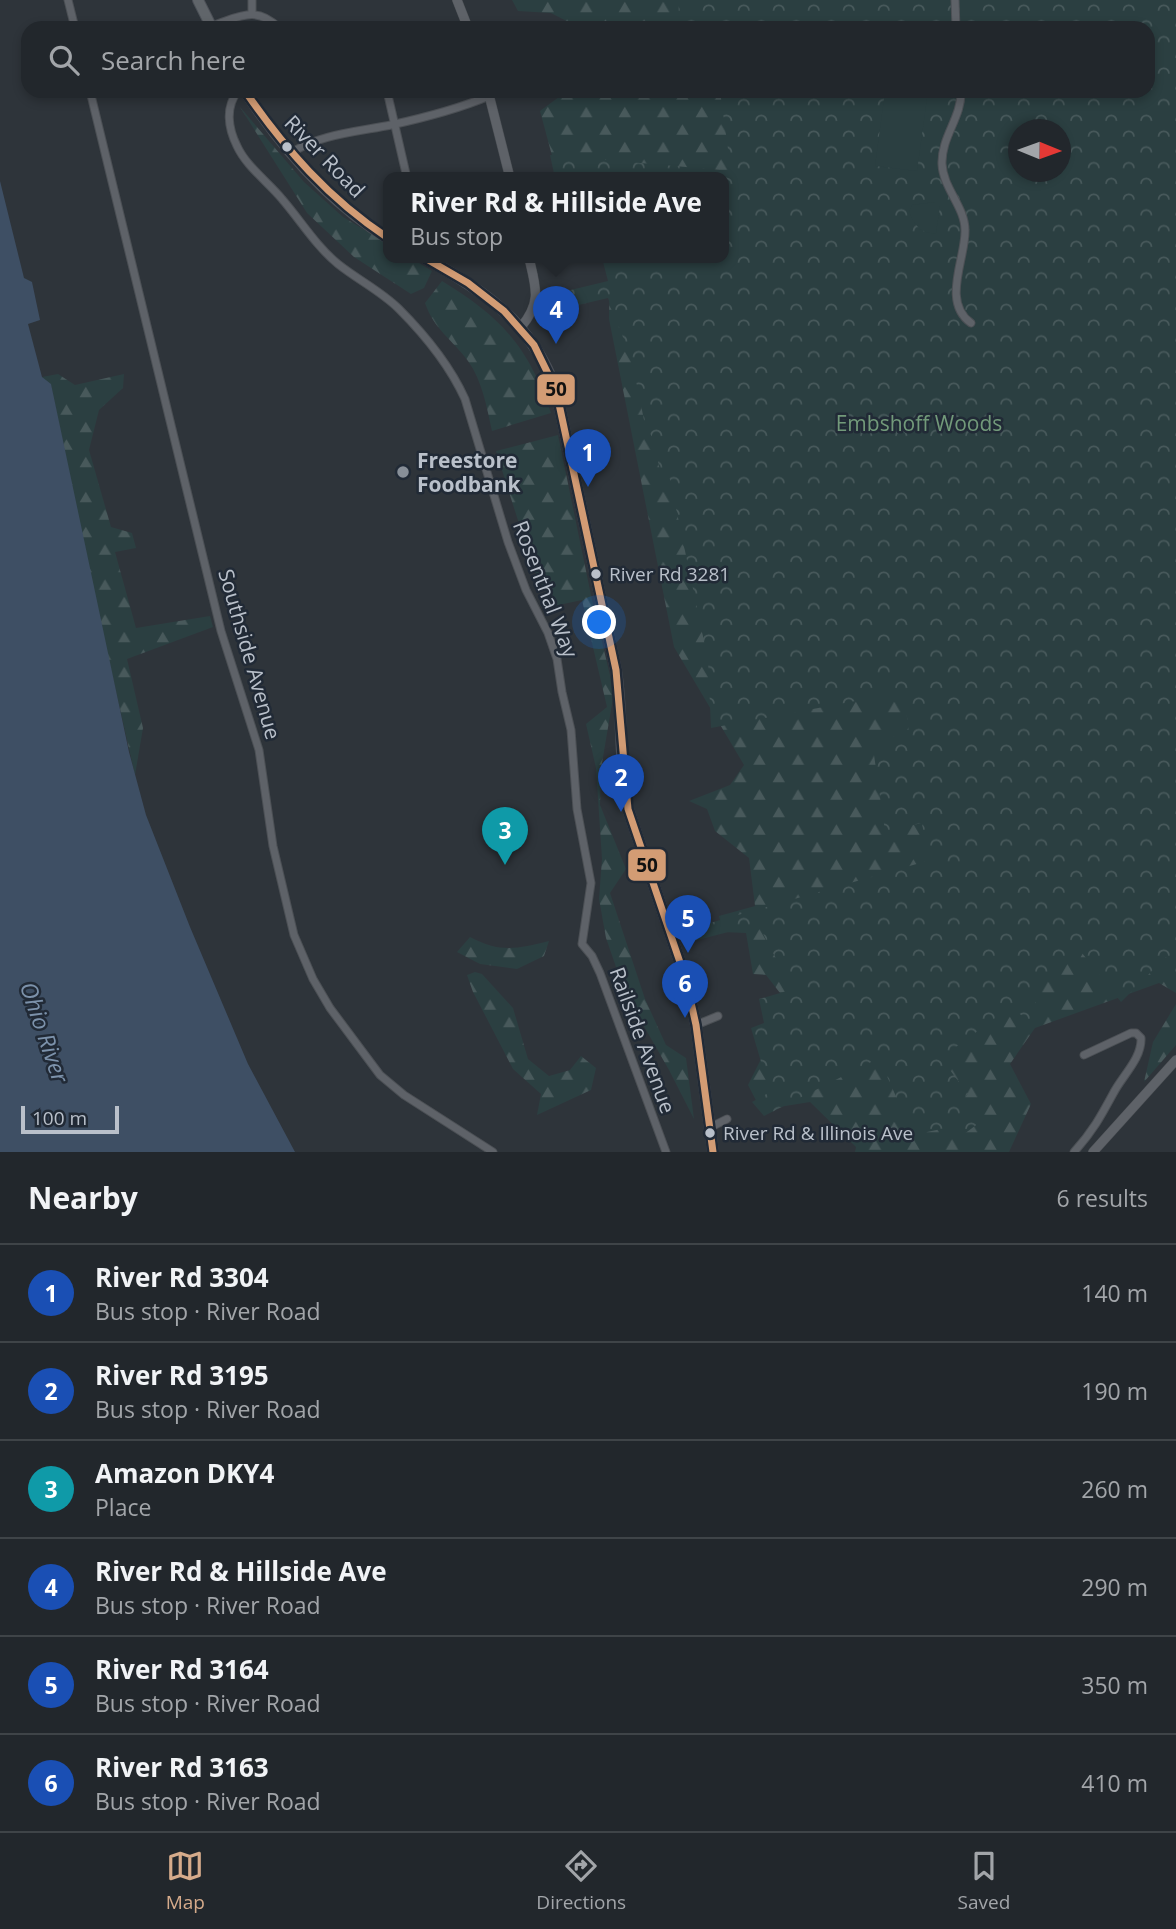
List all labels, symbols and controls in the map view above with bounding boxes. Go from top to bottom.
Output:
search box [21,21,1155,98]
icon: search [45,41,83,79]
text: Search here [101,42,246,78]
street label: River Road [279,109,371,203]
north arrow [1008,119,1071,182]
unlabelled marker [280,140,294,154]
popup [383,172,729,263]
text: River Rd & Hillside Ave [410,184,702,220]
text: Bus stop [410,220,503,252]
pin: 4 [533,286,579,344]
line badge: 50 [536,373,576,406]
text: 50 [545,376,567,402]
park label: Embshoff Woods [836,409,1002,437]
pin: 1 [565,429,611,487]
place label: Freestore Foodbank [417,446,522,498]
marker: Freestore Foodbank [395,464,411,480]
street label: Rosenthal Way [507,516,585,662]
place label: River Rd 3281 [609,561,730,587]
street label: Southside Avenue [212,566,288,742]
marker: River Rd 3281 [589,567,603,581]
your location [582,605,616,639]
pin: 2 [598,754,644,812]
pin: 3 [482,807,528,865]
line badge: 50 [627,848,667,882]
text: 50 [636,852,658,878]
pin: 5 [665,895,711,953]
pin: 6 [662,960,708,1018]
street label: Railside Avenue [604,963,682,1117]
water label: Ohio River [13,977,77,1088]
scale bar [21,1103,119,1135]
text: 100 m [32,1105,87,1131]
place label: River Rd & Illinois Ave [723,1120,913,1146]
marker: River Rd & Illinois Ave [703,1126,717,1140]
text: Nearby [28,1177,138,1218]
text: 6 results [1057,1182,1148,1214]
text: River Rd 3304 [95,1259,269,1295]
text: 1 [44,1277,58,1309]
text: 140 m [1081,1277,1148,1309]
text: Bus stop · River Road [95,1295,321,1327]
text: River Rd 3195 [95,1357,269,1393]
text: 2 [44,1375,58,1407]
text: 190 m [1081,1375,1148,1407]
text: Bus stop · River Road [95,1393,321,1425]
text: Amazon DKY4 [95,1455,274,1491]
text: 3 [44,1473,58,1505]
text: 260 m [1081,1473,1148,1505]
text: Place [95,1491,151,1523]
text: River Rd & Hillside Ave [95,1553,387,1589]
text: 4 [44,1571,58,1603]
text: 290 m [1081,1571,1148,1603]
text: Bus stop · River Road [95,1589,321,1621]
text: River Rd 3164 [95,1651,269,1687]
text: 5 [44,1669,58,1701]
text: 350 m [1081,1669,1148,1701]
text: Bus stop · River Road [95,1687,321,1719]
text: River Rd 3163 [95,1749,269,1785]
text: 6 [44,1767,58,1799]
text: 410 m [1081,1767,1148,1799]
text: Bus stop · River Road [95,1785,321,1817]
tab: Map [166,1847,205,1915]
tab: Directions [536,1847,626,1915]
tab: Saved [958,1847,1010,1915]

